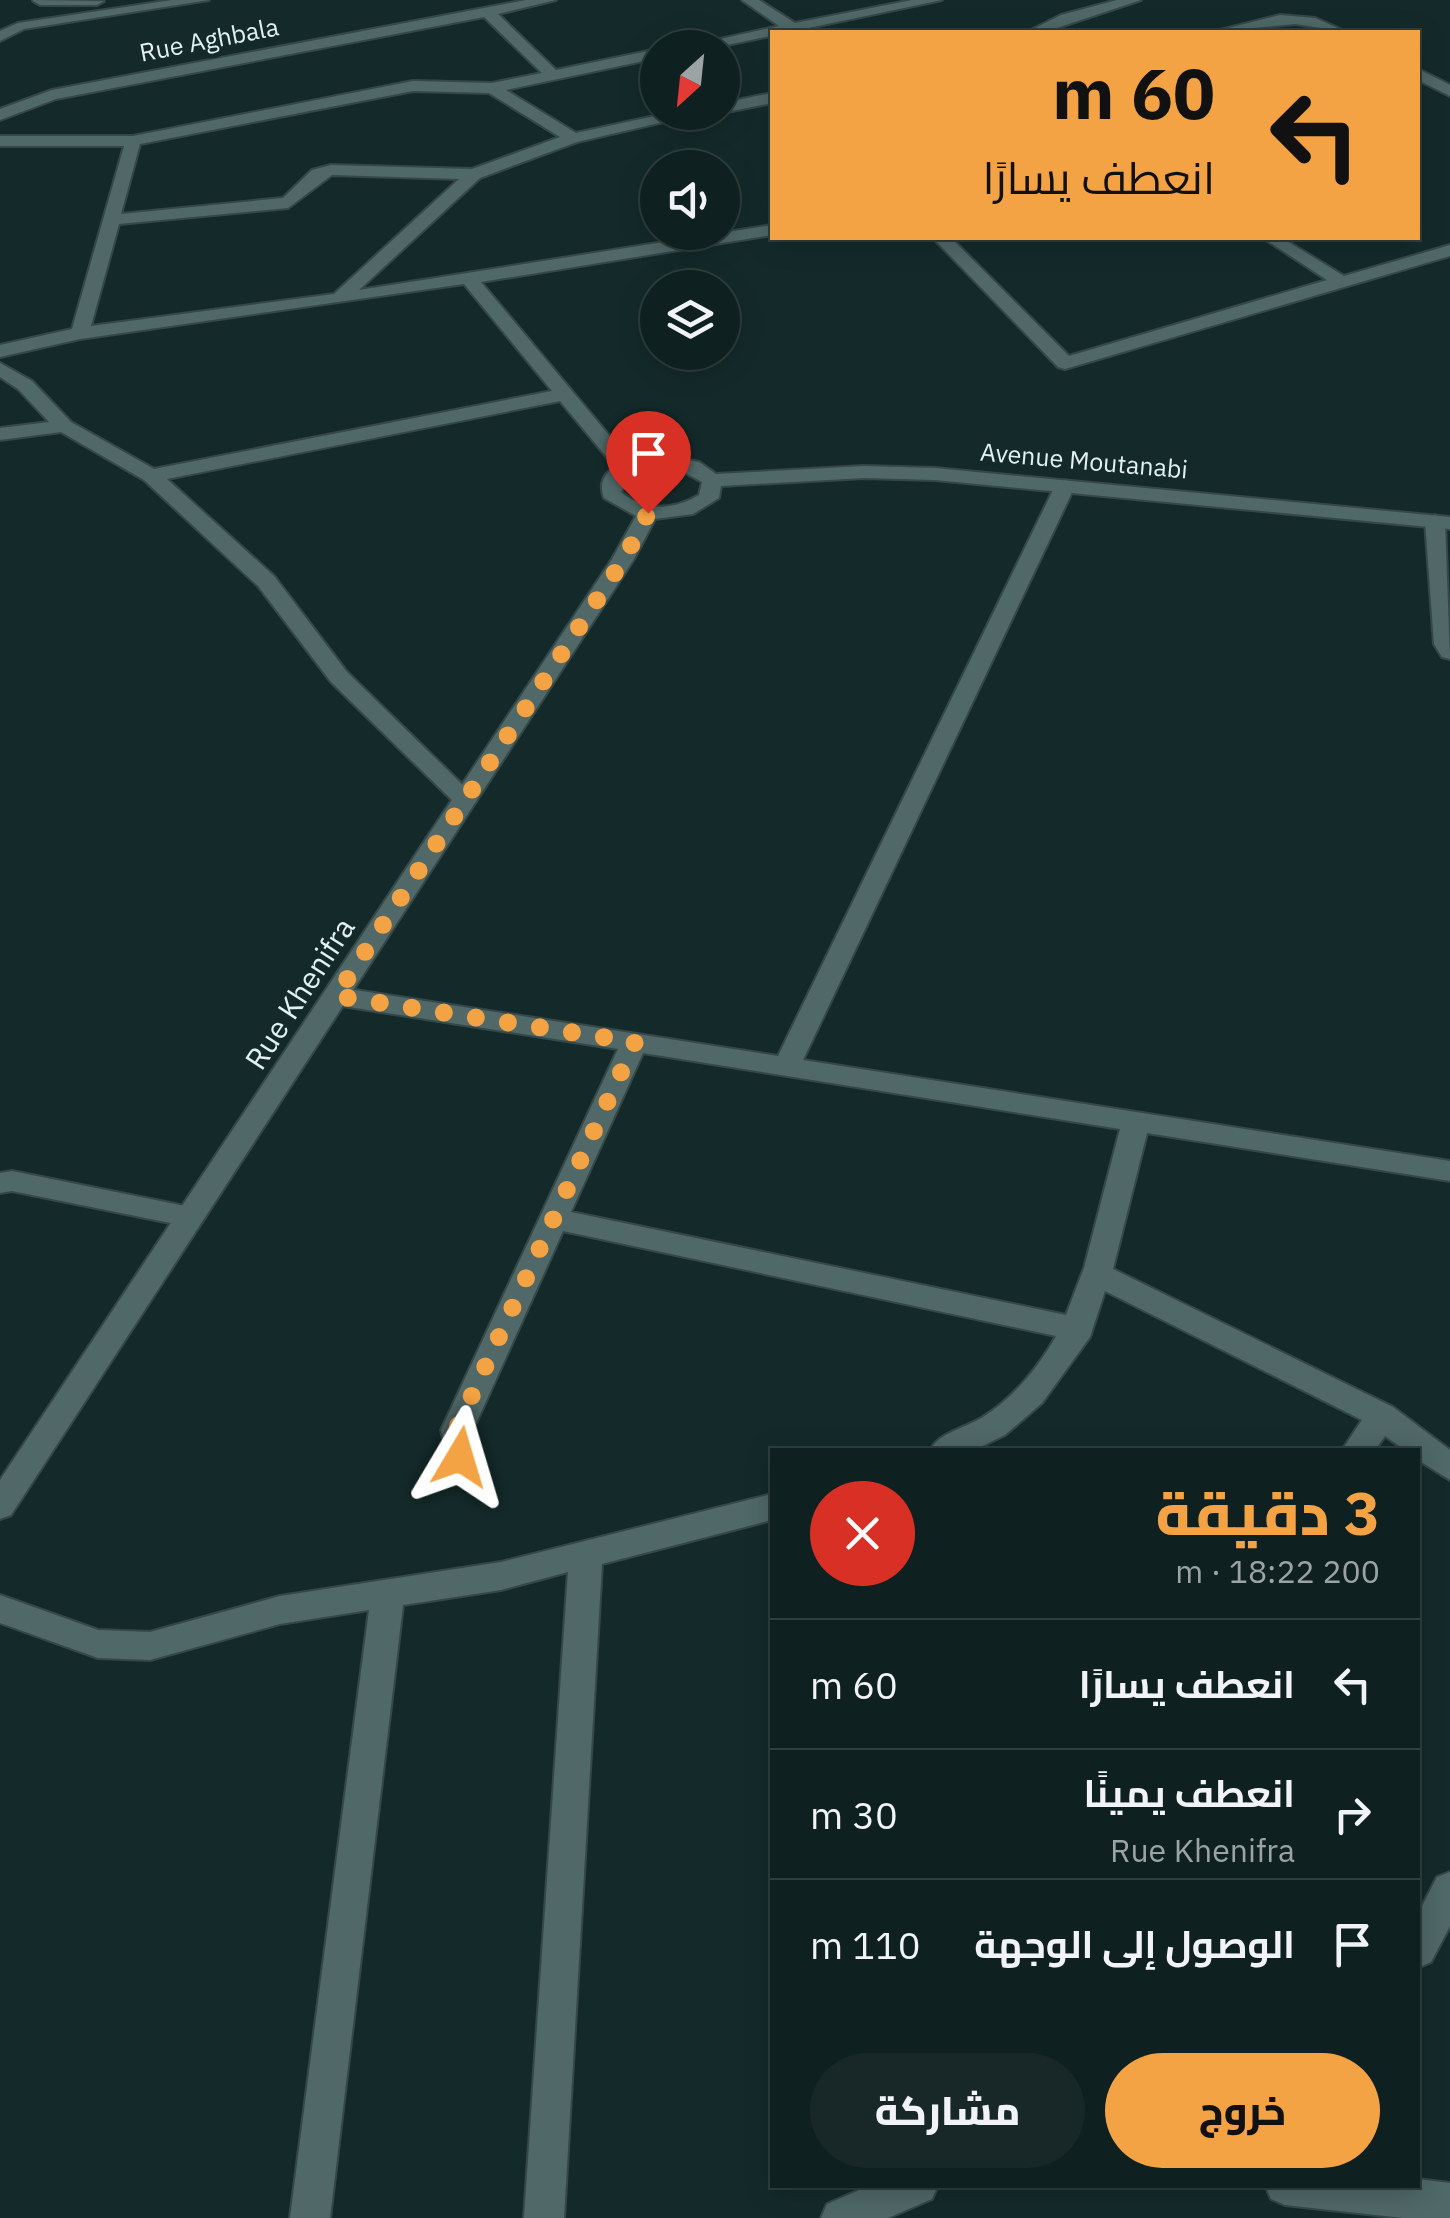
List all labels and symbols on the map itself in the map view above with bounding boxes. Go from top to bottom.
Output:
street label: Rue Aghbala [137,9,281,69]
north arrow [640,30,740,130]
pin [606,411,691,514]
street label: Avenue Moutanabi [979,434,1189,486]
street label: Rue Khenifra [235,910,363,1076]
position arrow [408,1405,512,1509]

